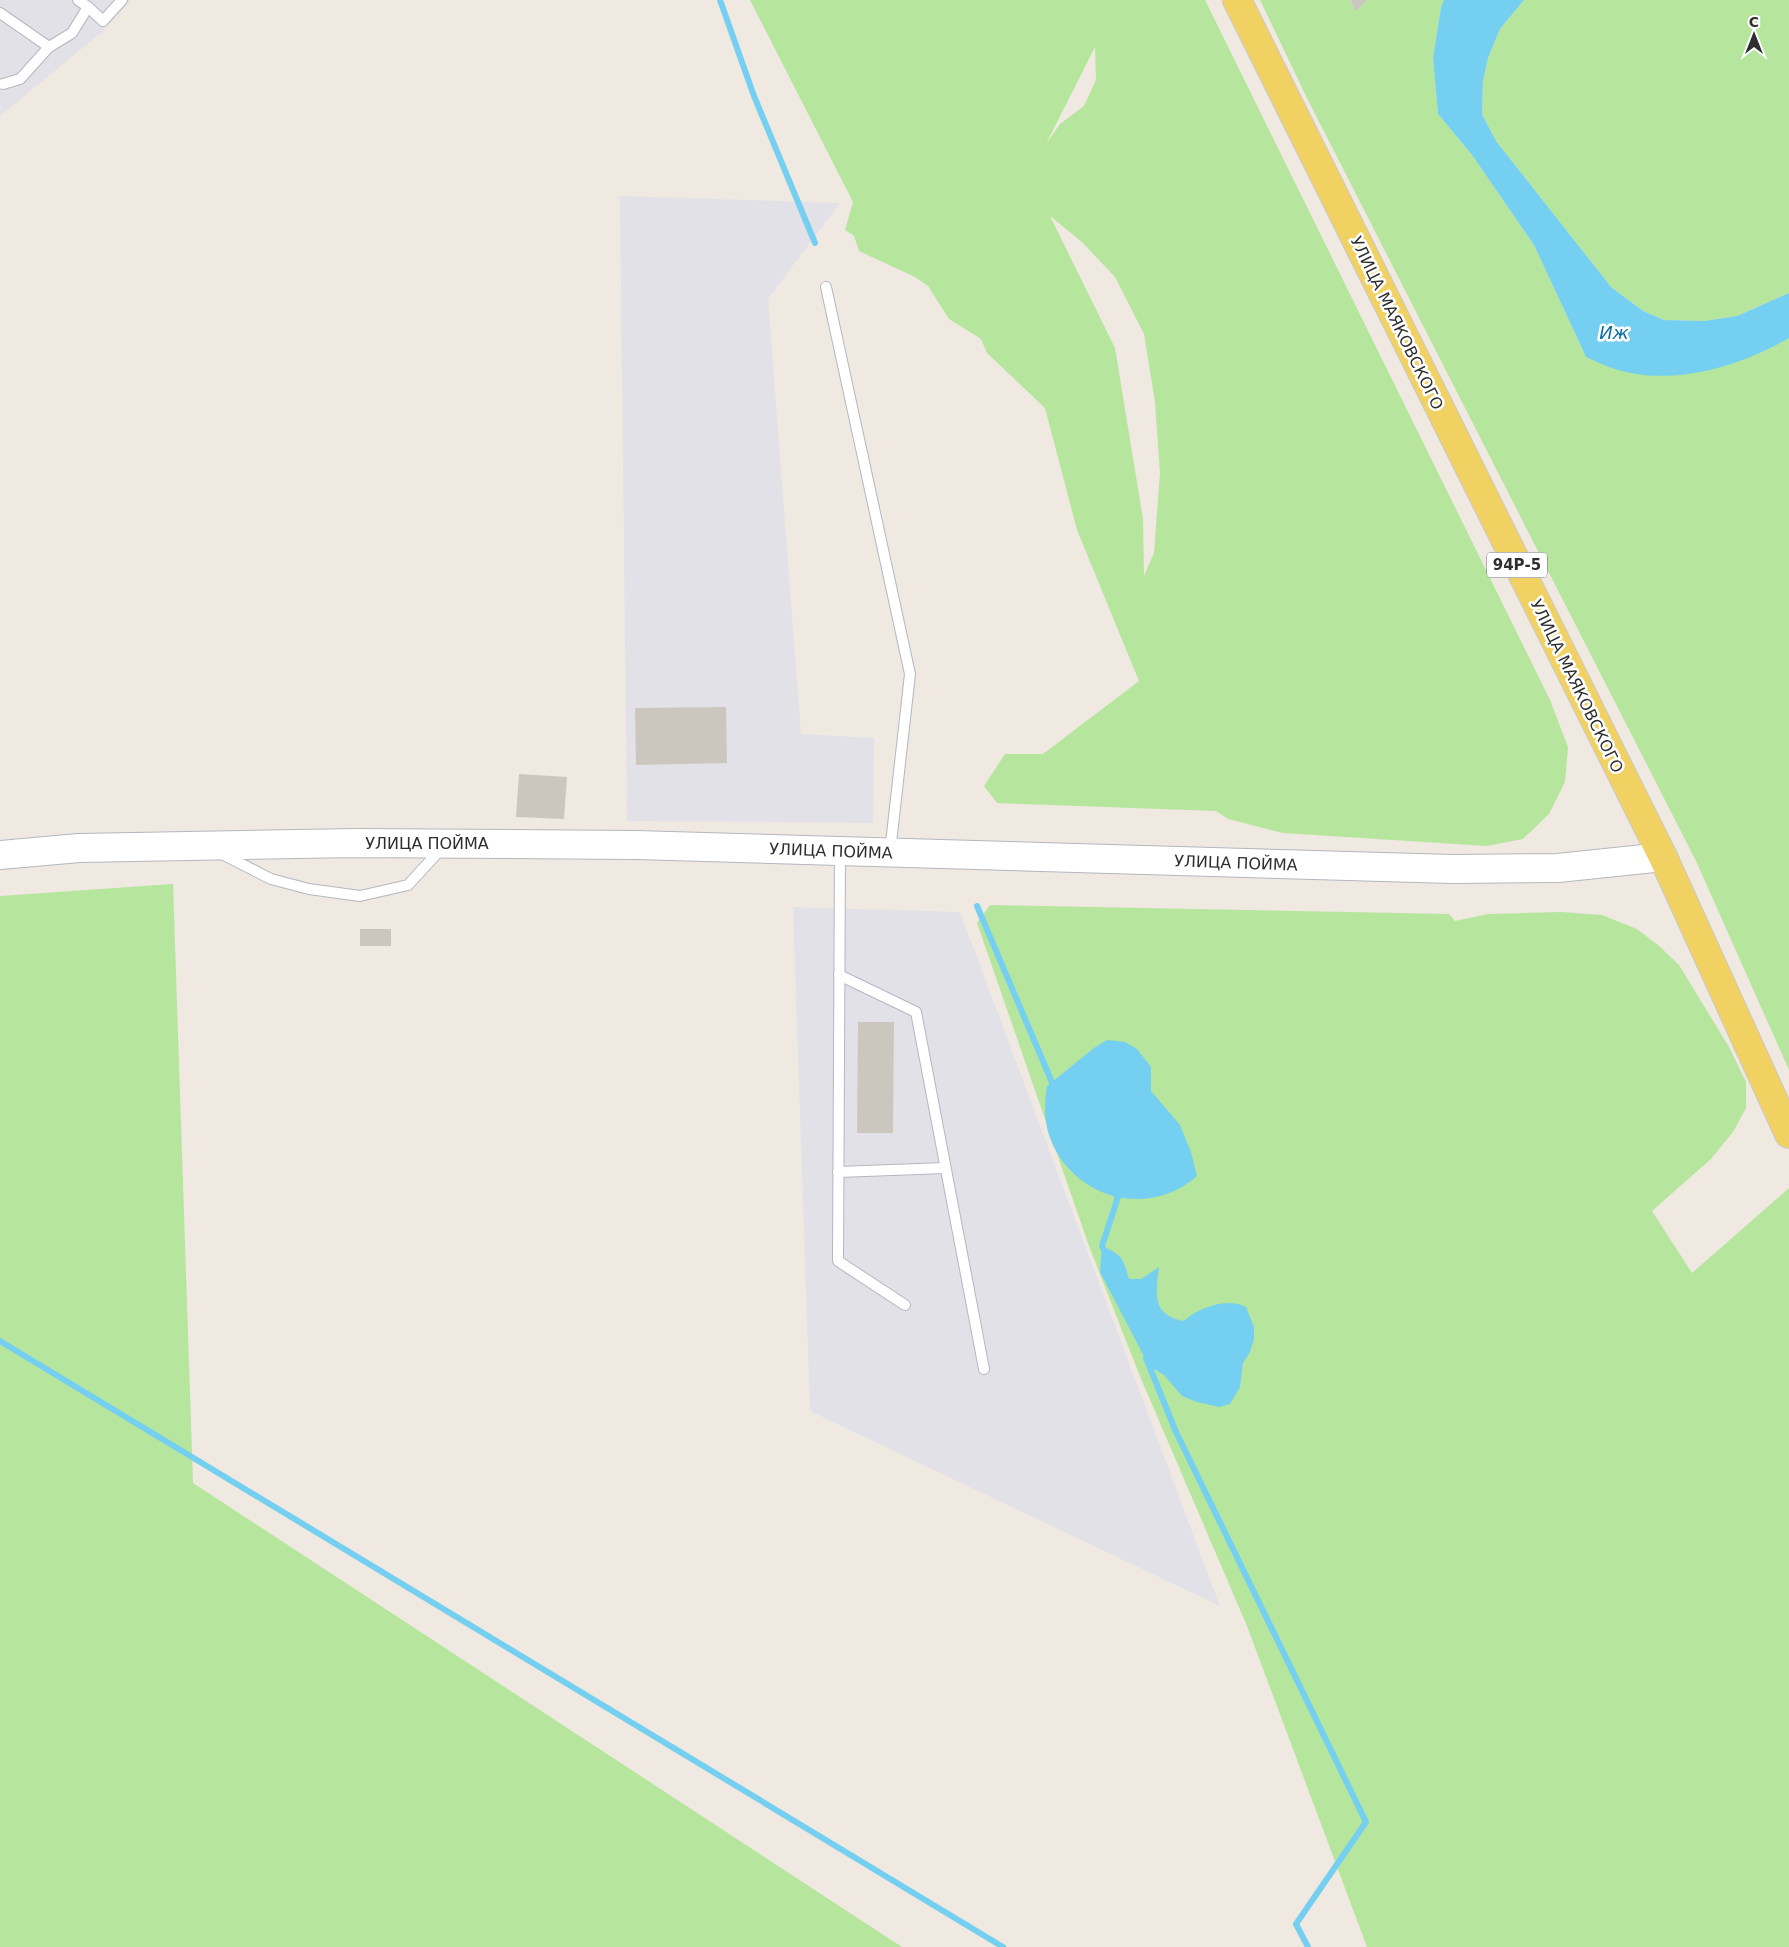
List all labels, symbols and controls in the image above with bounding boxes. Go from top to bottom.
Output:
north arrow [1729,10,1779,60]
text: С [1749,14,1759,30]
street label: УЛИЦА МАЯКОВСКОГО [1347,233,1447,413]
water label: Иж [1599,322,1630,343]
road number: 94Р-5 [1487,552,1547,578]
street label: УЛИЦА МАЯКОВСКОГО [1527,596,1627,776]
street label: УЛИЦА ПОЙМА [365,834,489,853]
street label: УЛИЦА ПОЙМА [769,839,893,863]
street label: УЛИЦА ПОЙМА [1174,851,1298,875]

